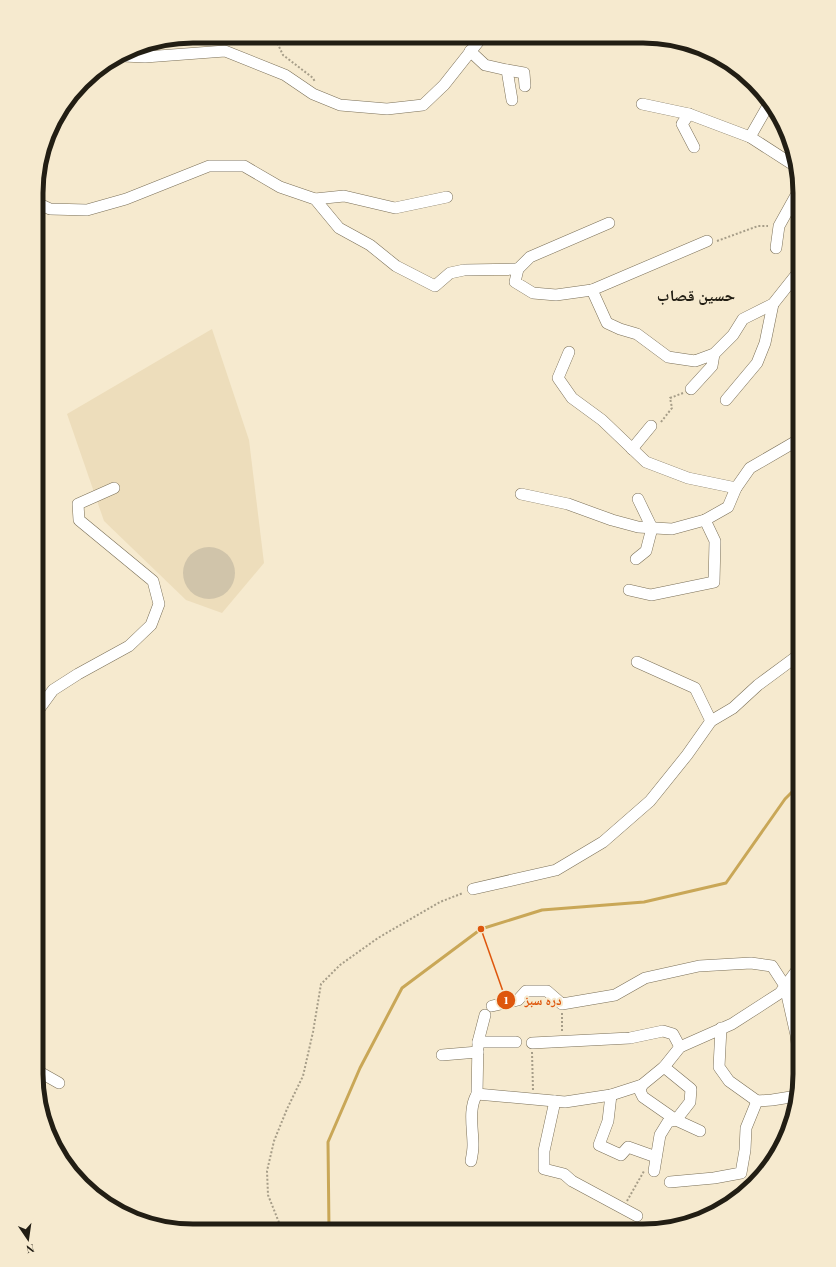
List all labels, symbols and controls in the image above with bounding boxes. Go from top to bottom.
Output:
district label: حسین قصاب [657,284,735,305]
callout: دره سبز [496,987,569,1012]
text: 1 [504,991,509,1007]
text: دره سبز [523,991,562,1008]
north arrow [8,1219,48,1259]
text: N [25,1241,36,1257]

